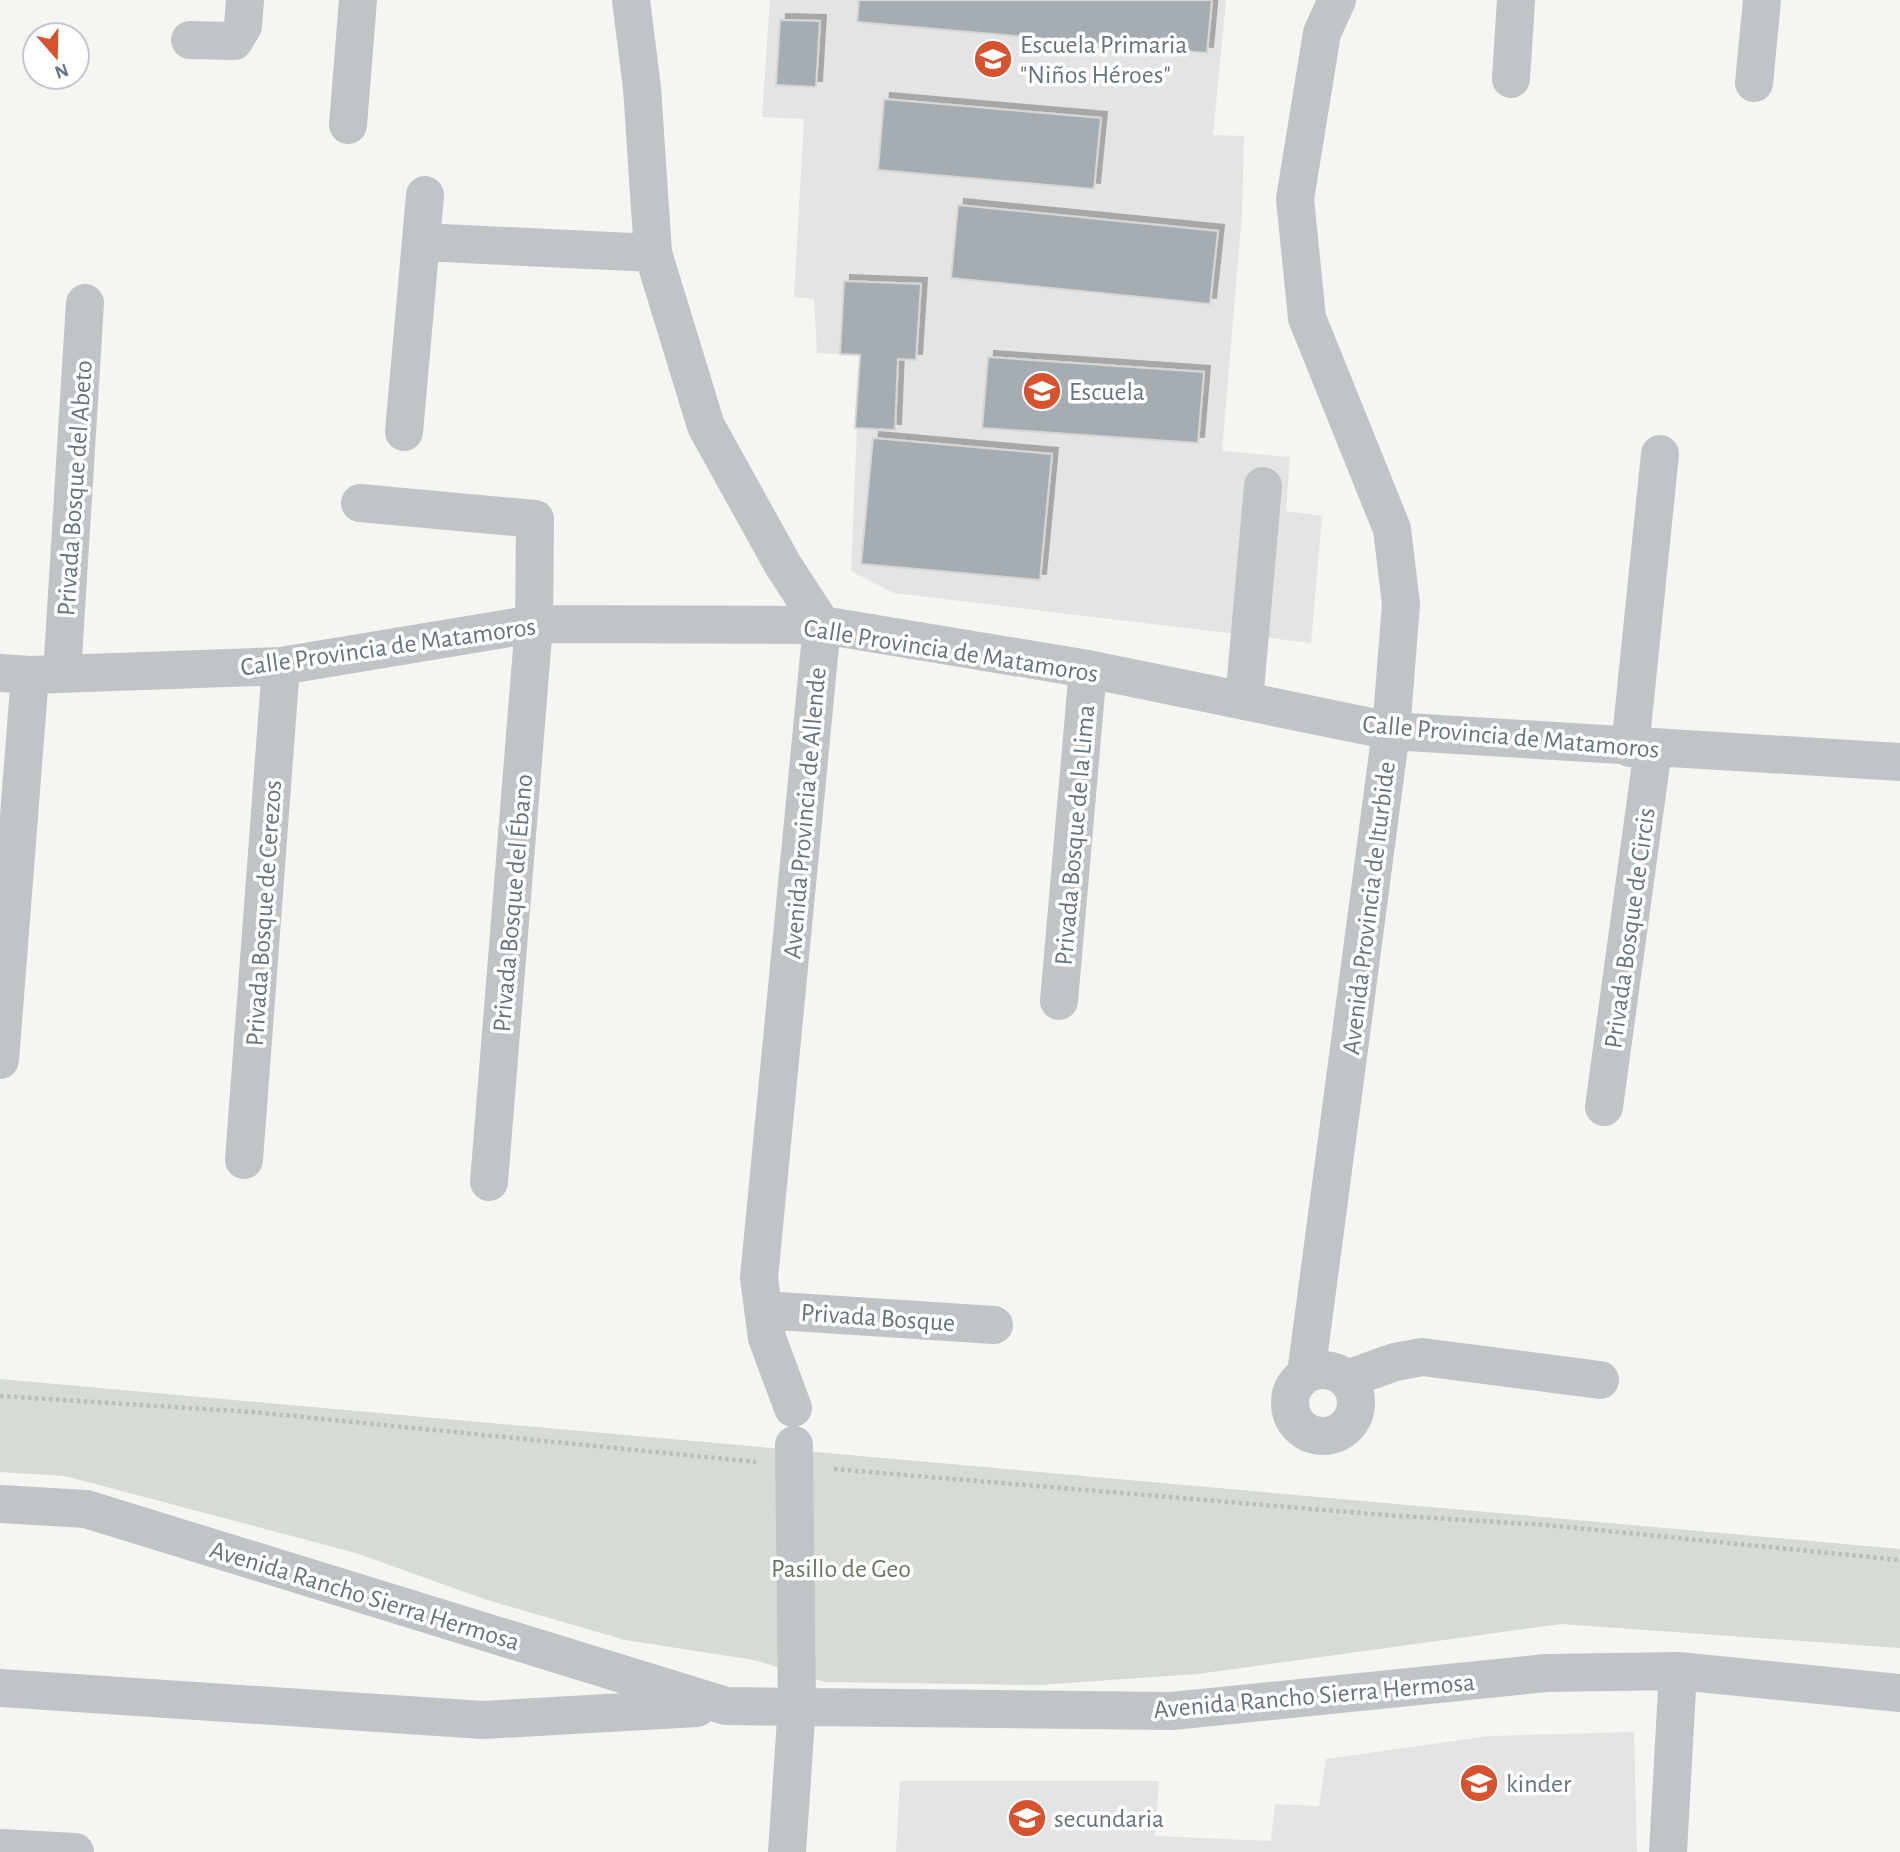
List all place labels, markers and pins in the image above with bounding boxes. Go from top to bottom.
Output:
place label: Escuela Primaria "Niños Héroes" [1020,32,1187,88]
school or university icon: Escuela Primaria "Niños Héroes" [972,38,1014,80]
school or university icon: Escuela [1021,370,1063,412]
place label: Escuela [1069,379,1145,405]
school or university icon: kinder [1458,1762,1500,1804]
place label: kinder [1506,1771,1572,1797]
school or university icon: secundaria [1006,1797,1048,1839]
place label: secundaria [1054,1806,1164,1832]

